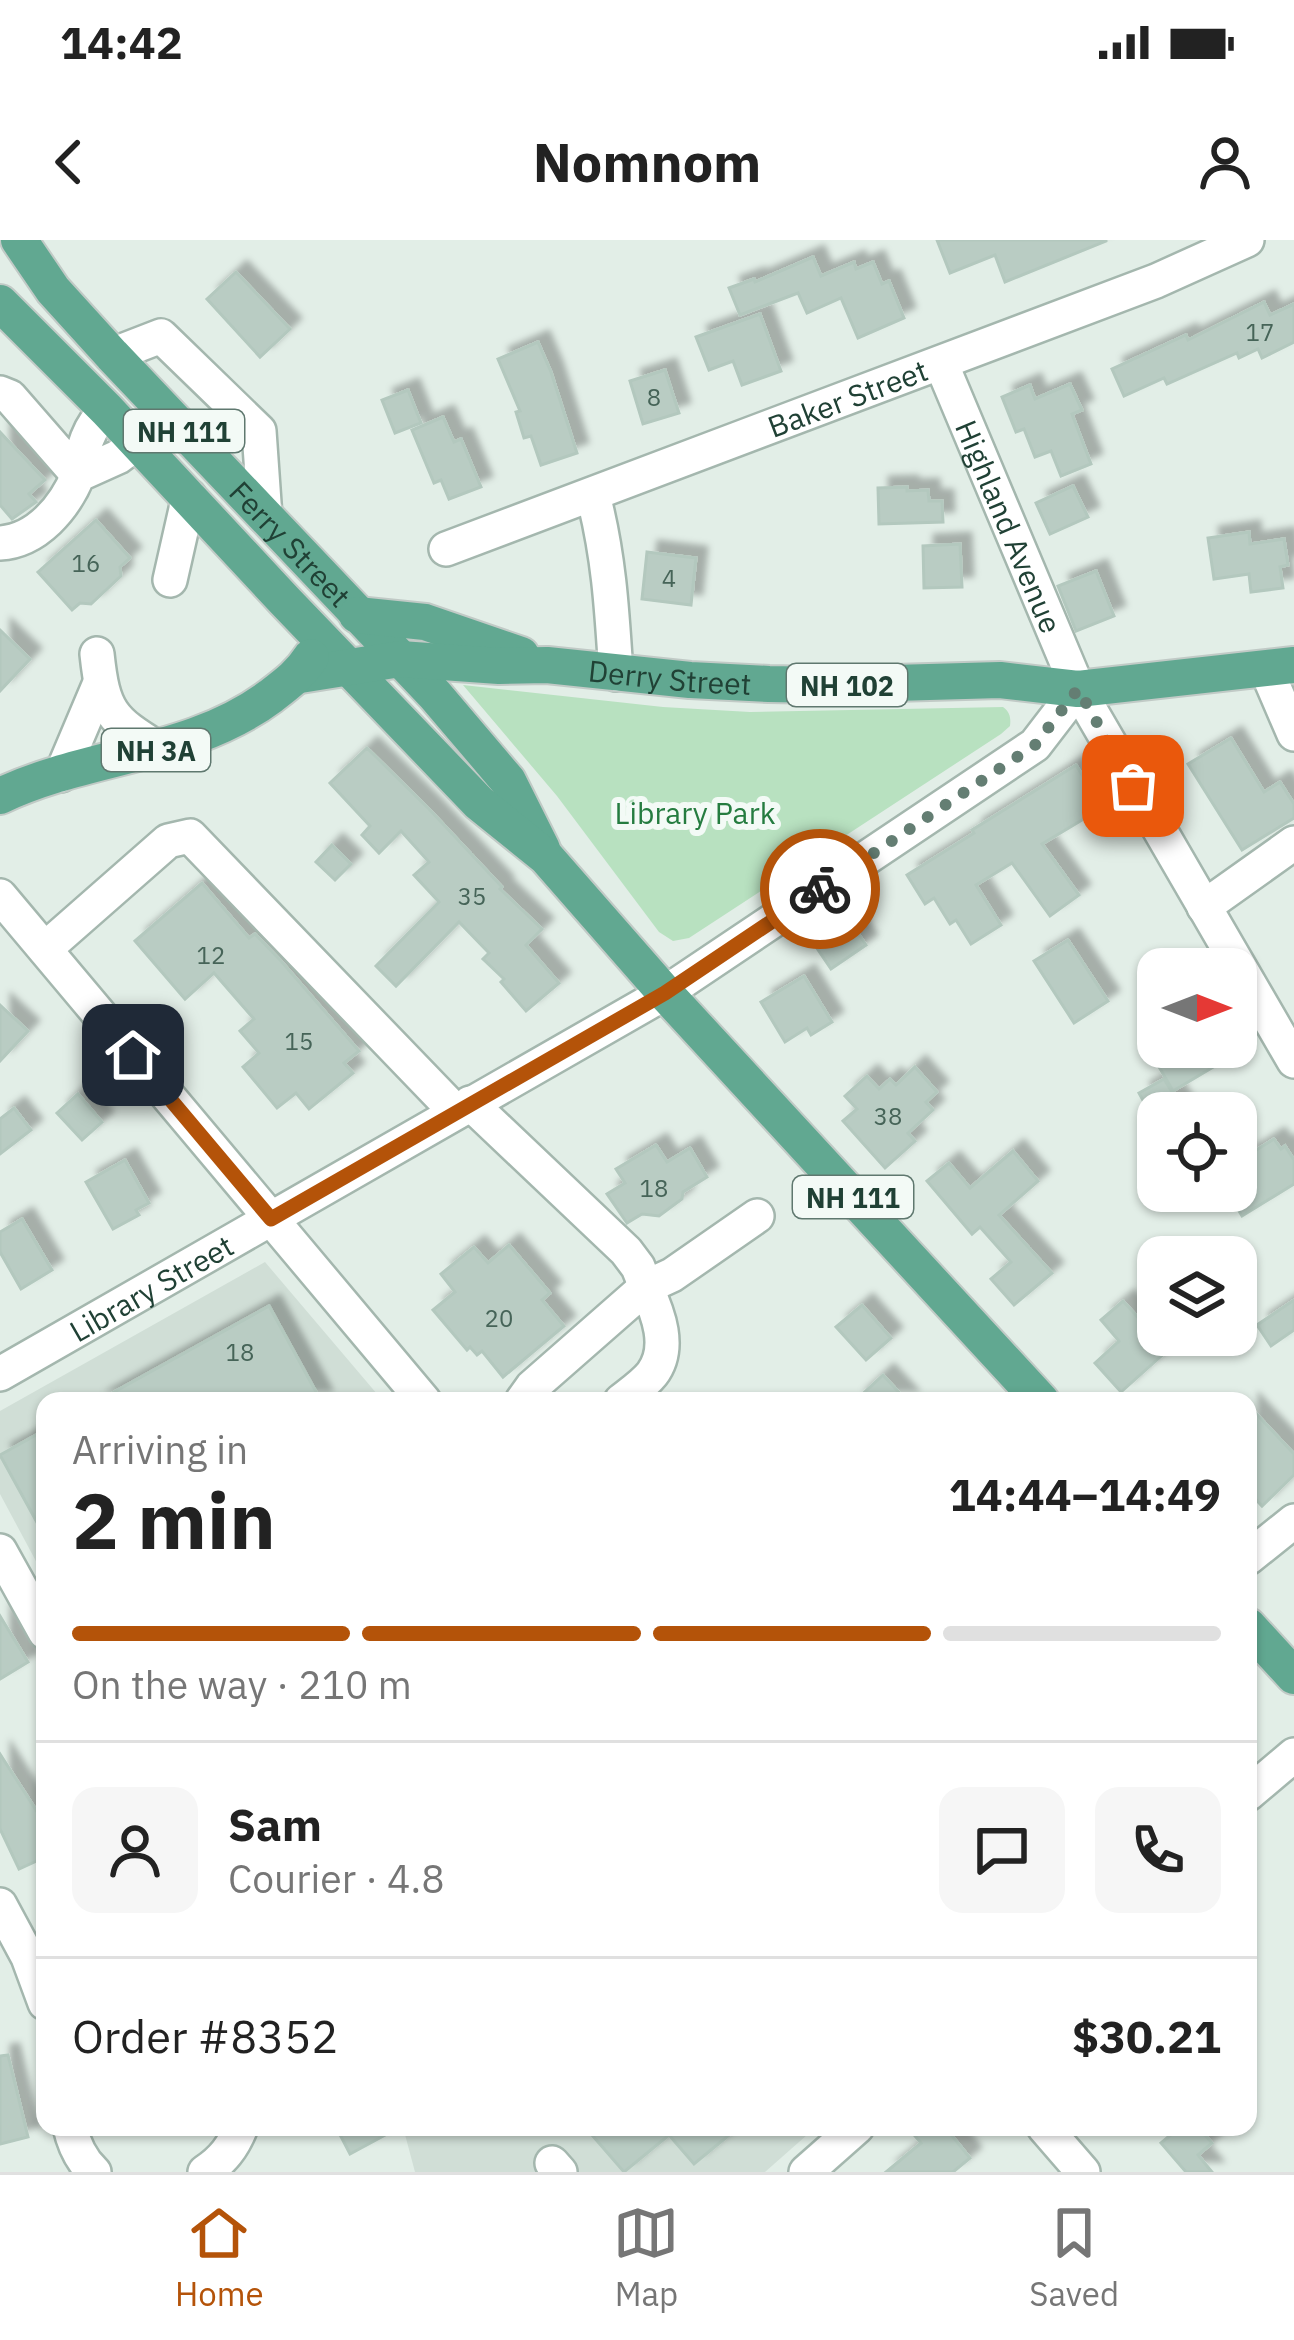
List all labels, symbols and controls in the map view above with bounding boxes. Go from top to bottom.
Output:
text: 14:42 [60,13,183,71]
text: Nomnom [533,127,761,197]
icon: back [36,129,102,195]
icon: person [1192,129,1258,195]
house number: 17 [1246,316,1274,348]
street label: Baker Street [762,350,933,445]
house number: 8 [647,381,661,413]
road number: NH 111 [124,410,244,452]
street label: Highland Avenue [948,414,1072,639]
street label: Ferry Street [222,472,360,614]
house number: 16 [72,547,100,579]
house number: 4 [662,562,676,594]
street label: Derry Street [587,650,752,703]
road number: NH 102 [787,664,907,706]
road number: NH 3A [102,729,210,771]
pin [1082,735,1184,837]
icon: bag [1100,753,1166,819]
park label: Library Park [615,793,776,832]
courier [760,829,880,949]
icon: bike [787,856,853,922]
house number: 35 [458,880,486,912]
house number: 12 [197,939,225,971]
north arrow [1137,948,1257,1068]
map controls [1137,948,1257,1356]
pin [82,1004,184,1106]
icon: home [100,1022,166,1088]
house number: 15 [285,1025,313,1057]
button: locate [1137,1092,1257,1212]
house number: 38 [874,1100,902,1132]
house number: 18 [640,1172,668,1204]
road number: NH 111 [793,1176,913,1218]
street label: Library Street [62,1225,240,1350]
button: layers [1137,1236,1257,1356]
house number: 20 [485,1302,513,1334]
house number: 18 [226,1336,254,1368]
text: Arriving in [72,1424,248,1475]
text: 14:44–14:49 [949,1465,1221,1523]
text: 2 min [72,1469,276,1570]
text: On the way · 210 m [72,1659,412,1710]
button: person [72,1787,198,1913]
button: chat [939,1787,1065,1913]
button: phone [1095,1787,1221,1913]
text: Sam [228,1795,322,1853]
text: Courier · 4.8 [228,1853,445,1904]
text: Order #8352 [72,2007,338,2065]
text: $30.21 [1072,2007,1221,2065]
tab: Home [175,2200,264,2315]
tab: Map [613,2200,679,2315]
tab: Saved [1029,2200,1119,2315]

